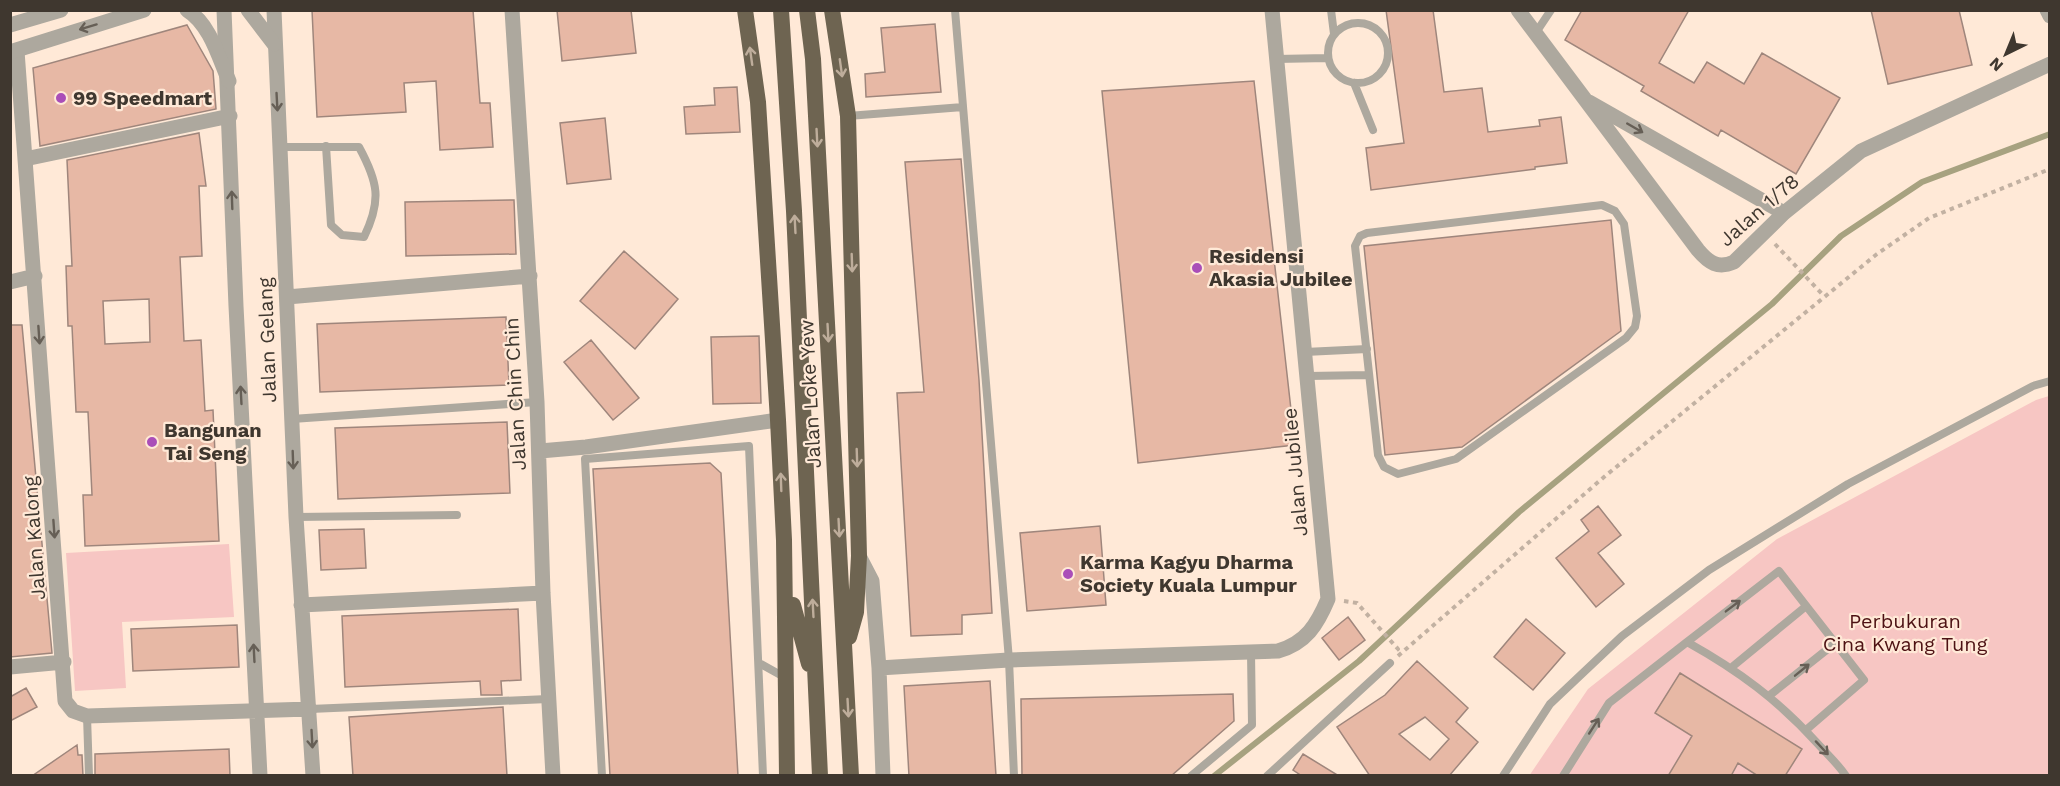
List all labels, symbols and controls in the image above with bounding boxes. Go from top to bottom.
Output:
one-way arrow [79,22,98,33]
north arrow [1976,24,2036,84]
one-way arrow [746,47,757,66]
text: N [1985,54,2007,76]
one-way arrow [835,58,846,78]
place label: 99 Speedmart [73,86,212,110]
marker: 99 Speedmart [54,91,68,105]
one-way arrow [271,92,282,112]
one-way arrow [1626,123,1643,135]
one-way arrow [812,128,823,148]
street label: Jalan 1/78 [1714,169,1804,251]
one-way arrow [227,191,238,211]
one-way arrow [789,215,800,235]
place label: Residensi Akasia Jubilee [1209,244,1353,291]
one-way arrow [846,252,857,272]
marker: Residensi Akasia Jubilee [1190,261,1204,275]
street label: Jalan Gelang [253,277,281,403]
street label: Jalan Chin Chin [499,317,531,471]
street label: Jalan Loke Yew [794,319,826,469]
one-way arrow [823,323,834,343]
one-way arrow [34,324,45,344]
one-way arrow [235,385,246,405]
street label: Jalan Jubilee [1277,407,1313,537]
place label: Bangunan Tai Seng [164,418,262,465]
marker: Bangunan Tai Seng [145,435,159,449]
one-way arrow [851,447,862,467]
one-way arrow [288,450,299,470]
one-way arrow [775,472,787,492]
street label: Jalan Kalong [18,475,50,601]
one-way arrow [833,517,844,537]
one-way arrow [49,519,60,539]
place label: Karma Kagyu Dharma Society Kuala Lumpur [1080,550,1297,597]
marker: Karma Kagyu Dharma Society Kuala Lumpur [1061,567,1075,581]
one-way arrow [807,599,818,619]
one-way arrow [1725,600,1741,613]
park label: Perbukuran Cina Kwang Tung [1823,609,1988,656]
one-way arrow [249,643,260,663]
one-way arrow [1794,663,1810,676]
one-way arrow [842,697,853,717]
one-way arrow [1588,718,1600,735]
one-way arrow [306,728,317,748]
one-way arrow [1815,740,1829,755]

